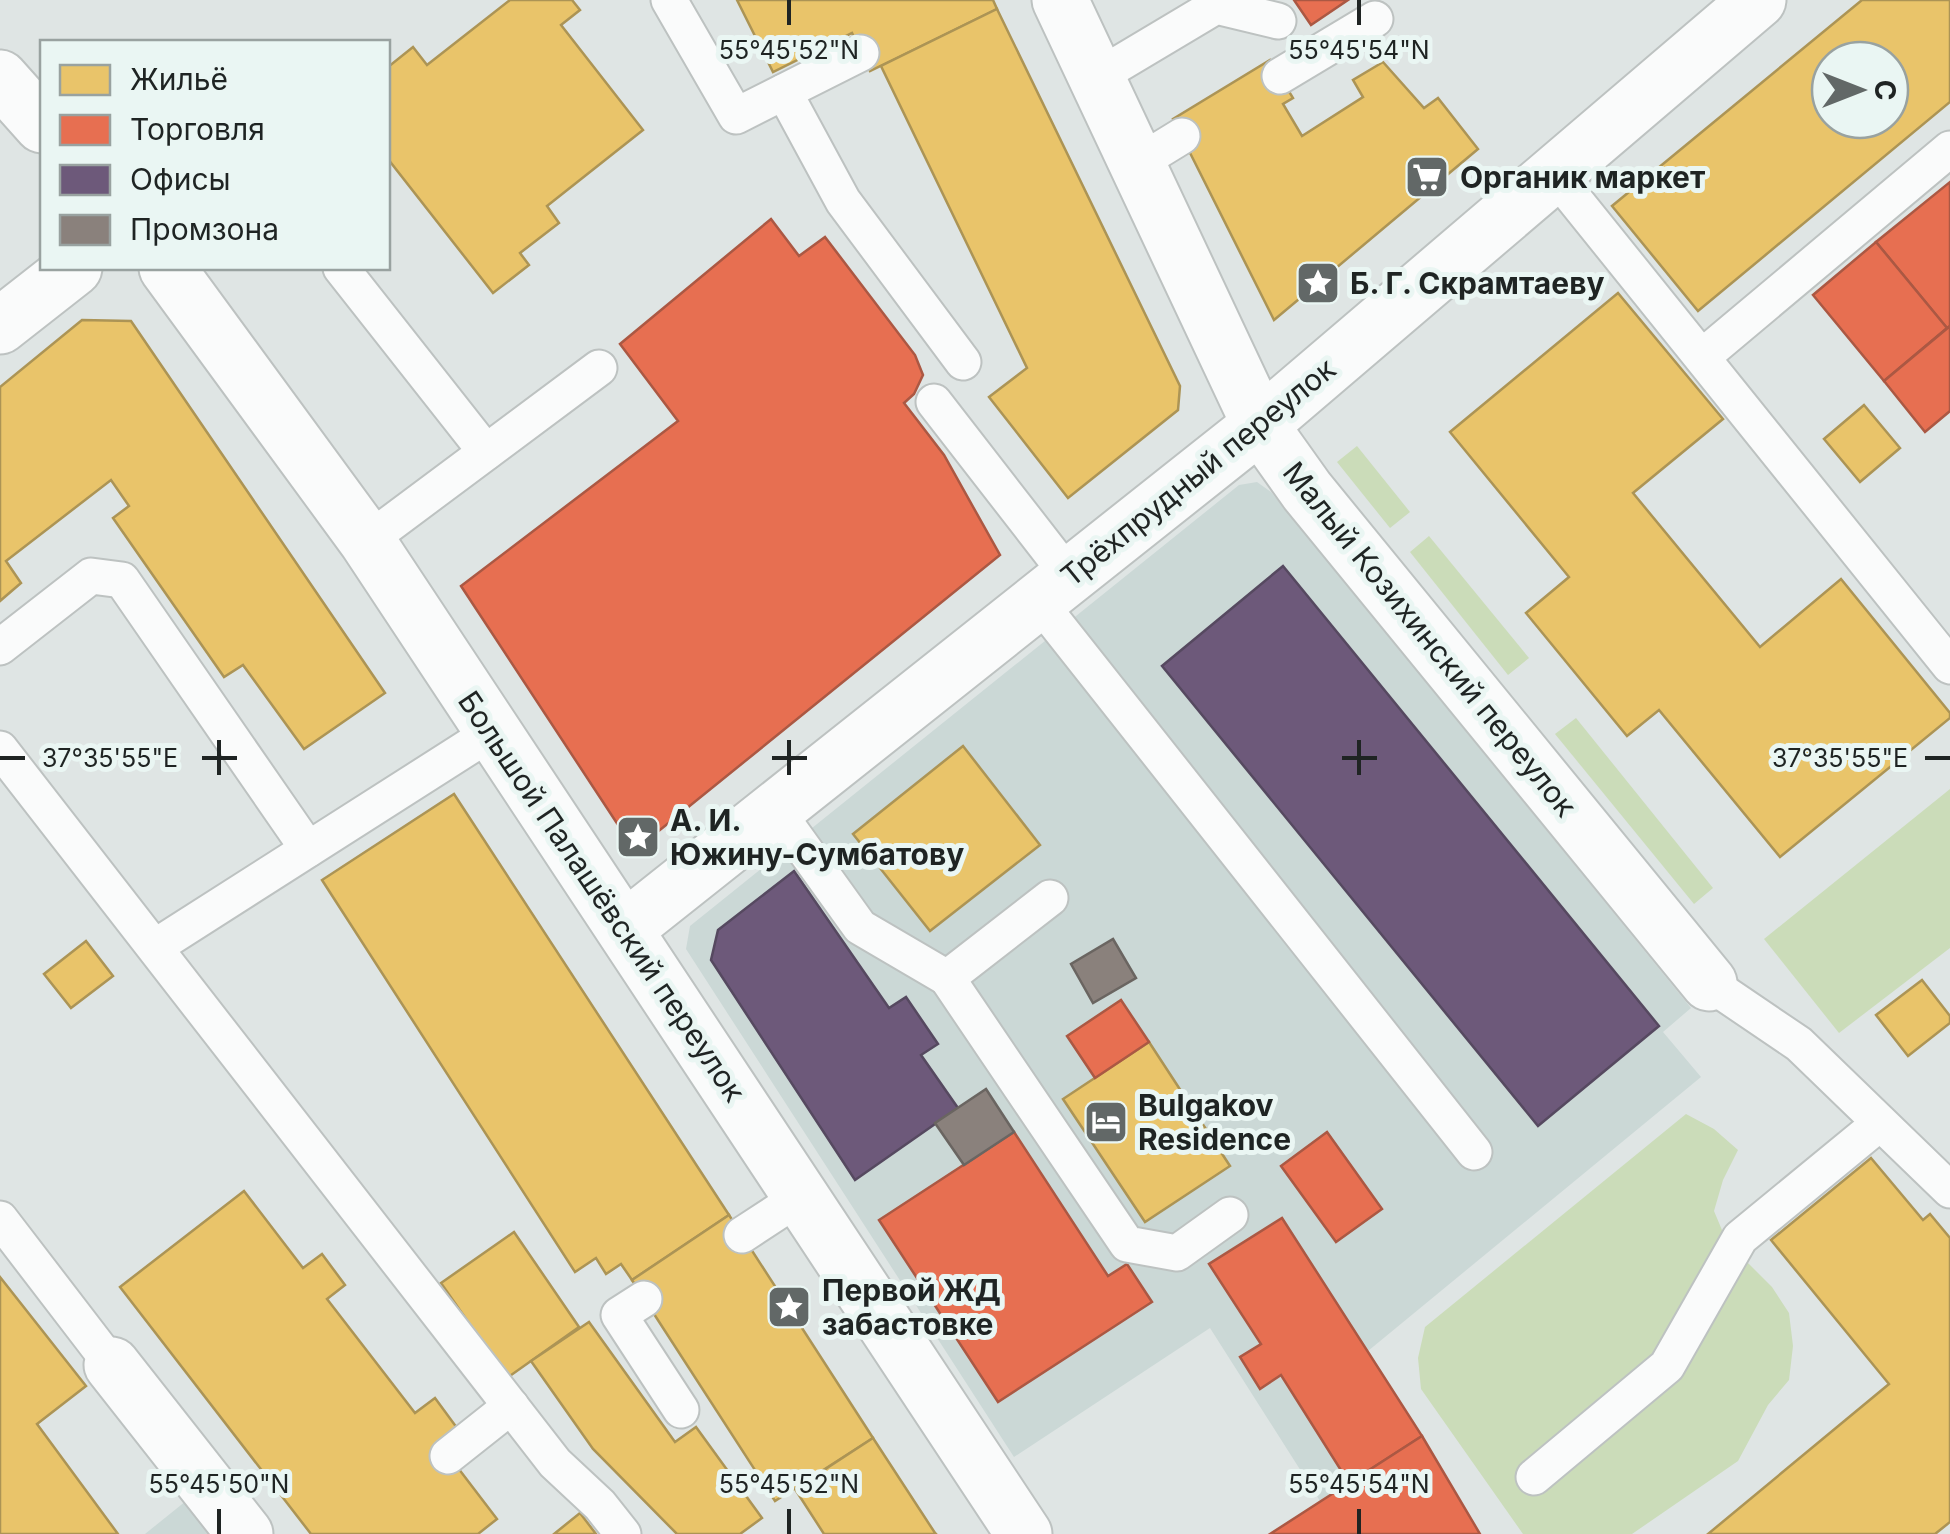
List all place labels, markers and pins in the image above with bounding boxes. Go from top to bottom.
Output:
supermarket icon: Органик маркет [1404,154,1450,200]
place label: Органик маркет [1460,159,1705,195]
place icon: Б. Г. Скрамтаеву [1295,260,1341,306]
place label: Б. Г. Скрамтаеву [1350,265,1605,301]
place label: А. И. Южину-Сумбатову [670,802,964,872]
place icon: А. И. Южину-Сумбатову [615,814,661,860]
place label: Bulgakov Residence [1138,1087,1291,1157]
hotel icon: Bulgakov Residence [1083,1099,1129,1145]
place label: Первой ЖД забастовке [822,1272,1001,1342]
place icon: Первой ЖД забастовке [766,1284,812,1330]

